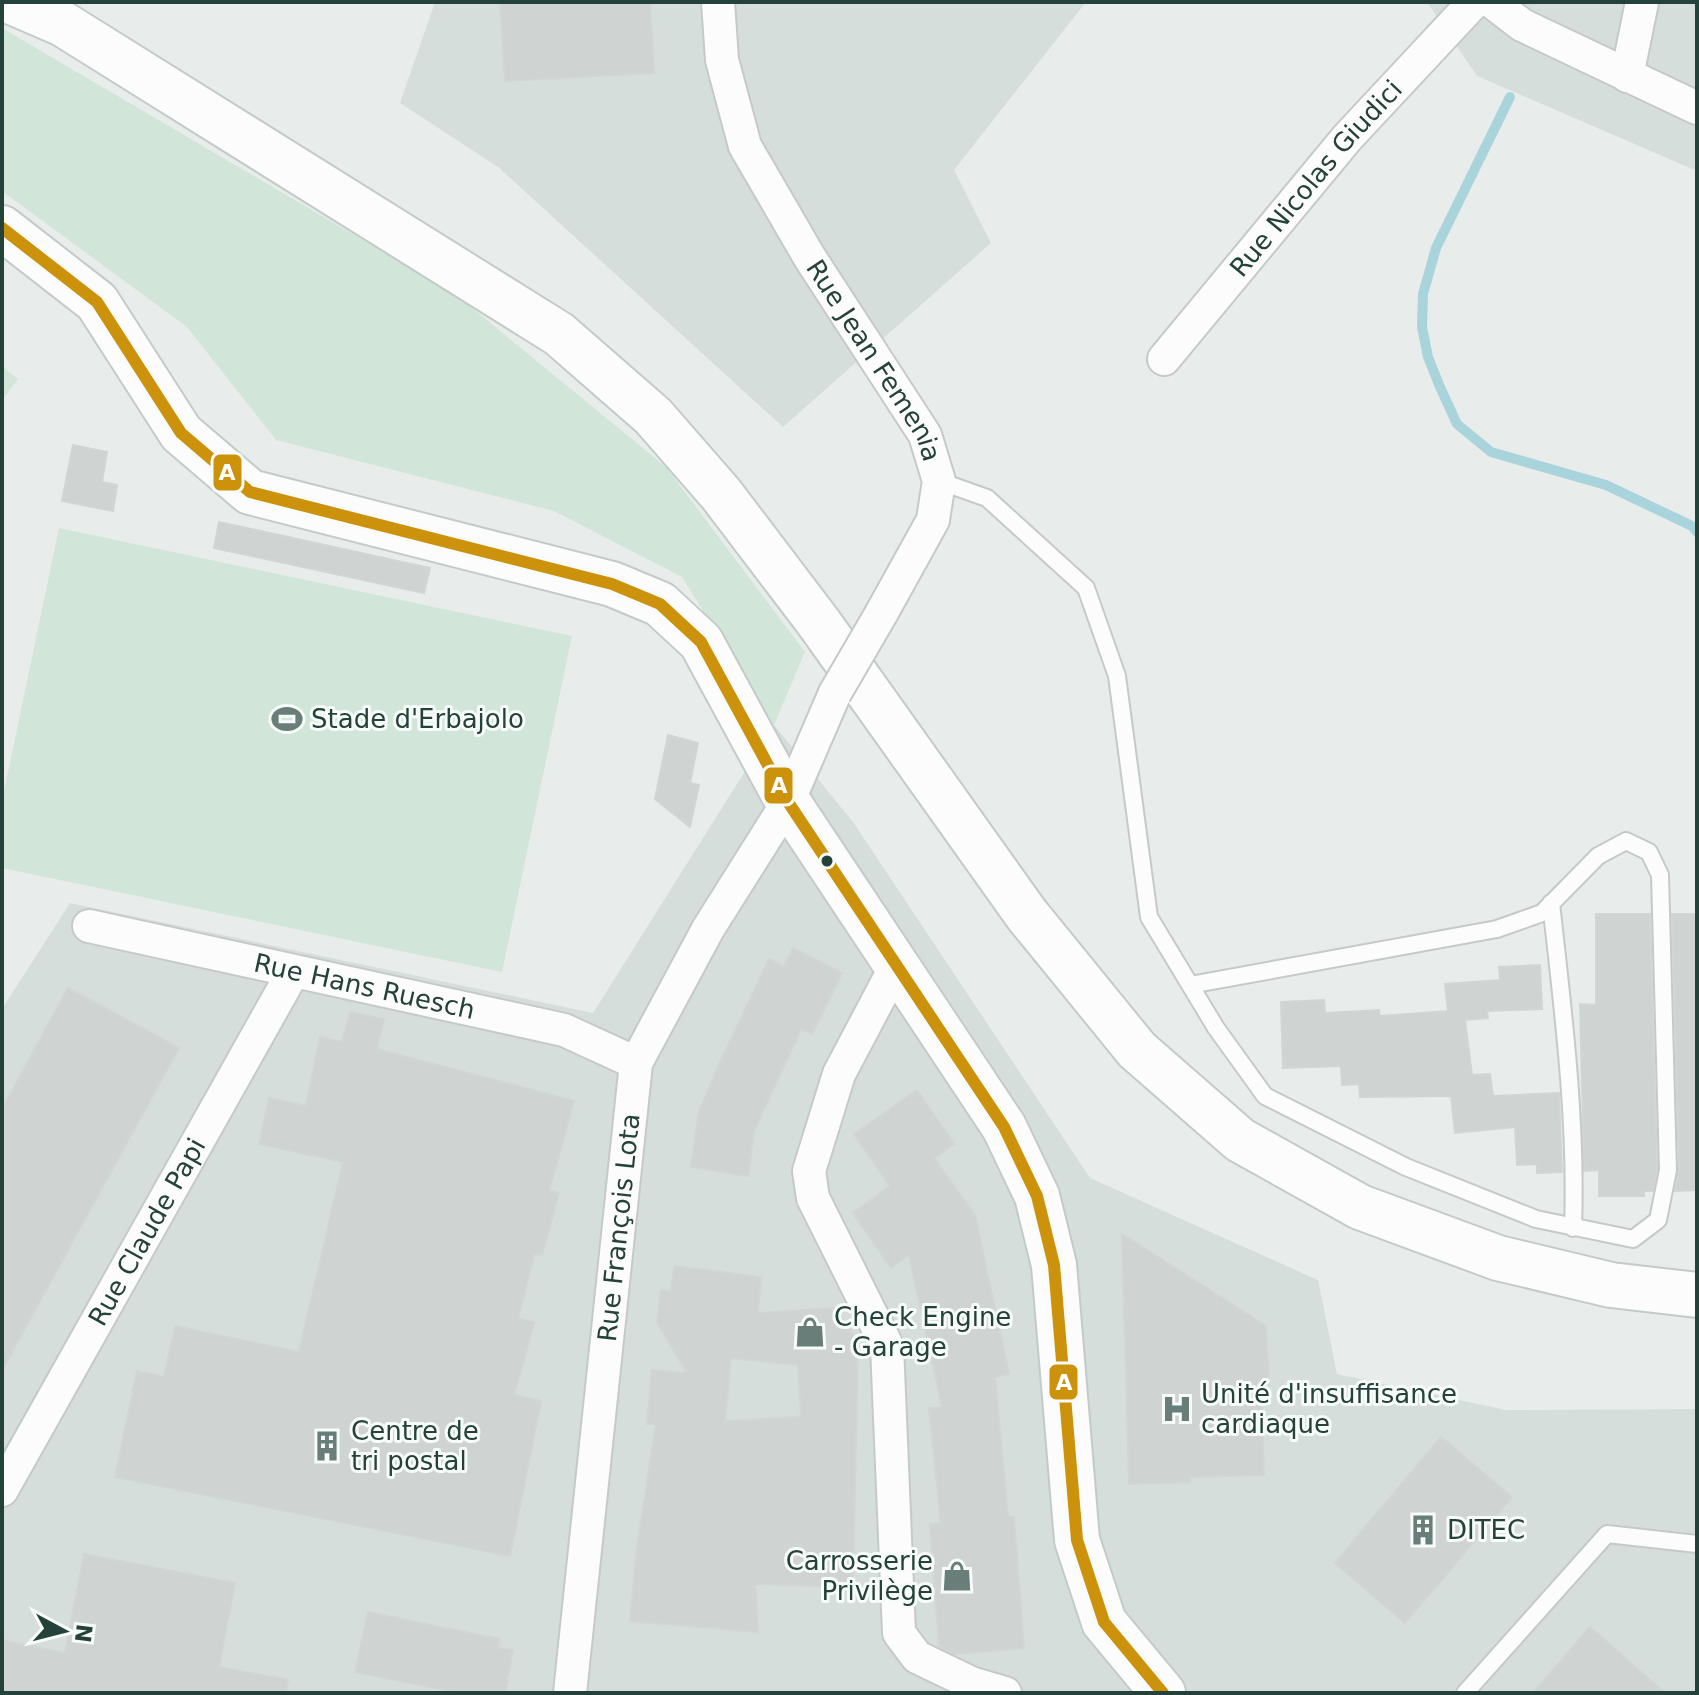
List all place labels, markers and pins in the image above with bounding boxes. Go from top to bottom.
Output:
sports icon: Stade d'Erbajolo [270,702,304,736]
place label: Stade d'Erbajolo [311,704,524,734]
unlabelled marker [819,853,835,869]
place label: Check Engine - Garage [834,1302,1011,1362]
shop icon: Check Engine - Garage [793,1315,827,1349]
place label: Unité d'insuffisance cardiaque [1201,1379,1457,1439]
hospital icon: Unité d'insuffisance cardiaque [1160,1392,1194,1426]
place label: Centre de tri postal [351,1416,479,1476]
building icon: Centre de tri postal [310,1429,344,1463]
building icon: DITEC [1406,1513,1440,1547]
place label: DITEC [1447,1515,1525,1545]
place label: Carrosserie Privilège [786,1546,933,1606]
shop icon: Carrosserie Privilège [940,1559,974,1593]

